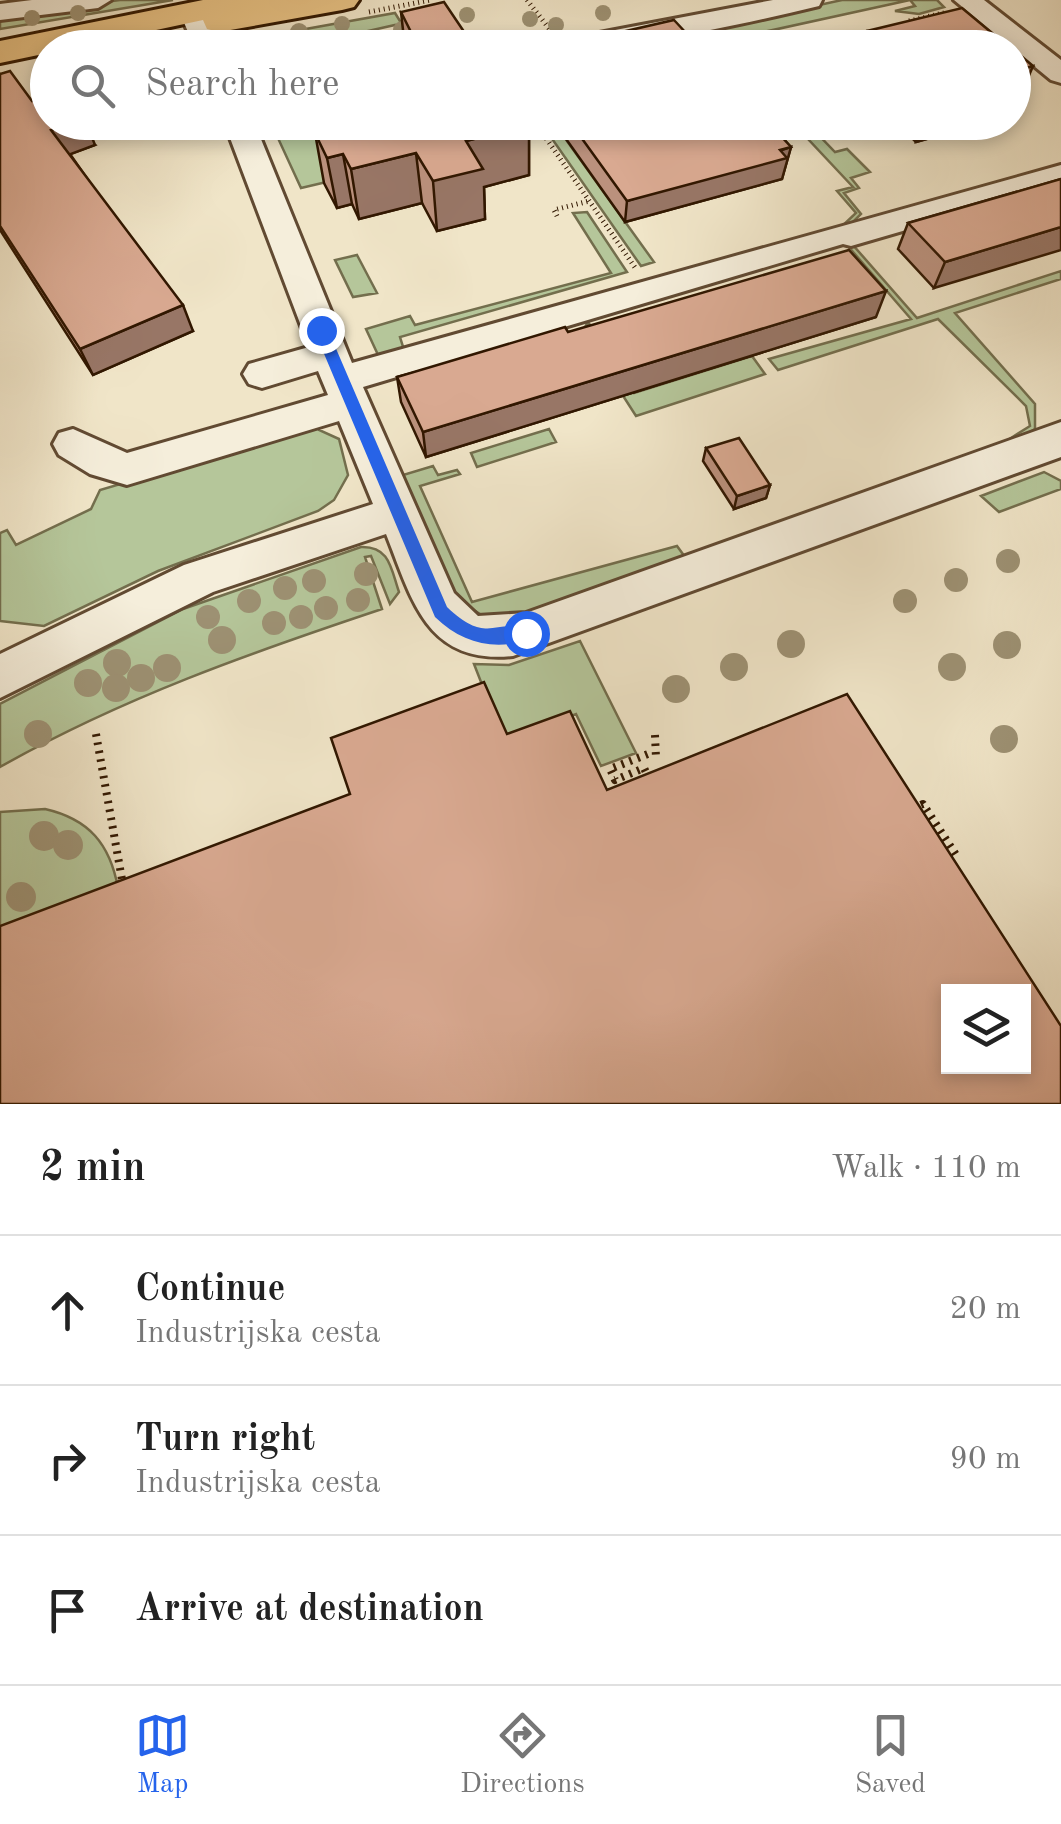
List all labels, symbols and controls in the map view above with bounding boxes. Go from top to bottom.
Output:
search box [30,30,1031,140]
icon: search [65,58,120,113]
text: Search here [145,66,340,104]
route end [299,308,345,354]
route start [504,611,550,657]
map controls [941,984,1031,1074]
button: layers [941,984,1031,1074]
text: 2 min [40,1148,146,1190]
text: Walk · 110 m [831,1153,1021,1185]
text: Continue [135,1271,285,1309]
icon: ahead [40,1283,95,1338]
text: 20 m [950,1294,1021,1326]
text: Industrijska cesta [135,1318,381,1350]
text: Turn right [135,1421,315,1459]
icon: right [40,1433,95,1488]
text: 90 m [950,1444,1021,1476]
text: Industrijska cesta [135,1468,381,1500]
icon: arrive [40,1583,95,1638]
text: Arrive at destination [135,1591,484,1629]
tab: Map [135,1708,190,1803]
tab: Directions [460,1708,585,1803]
tab: Saved [855,1708,926,1803]

